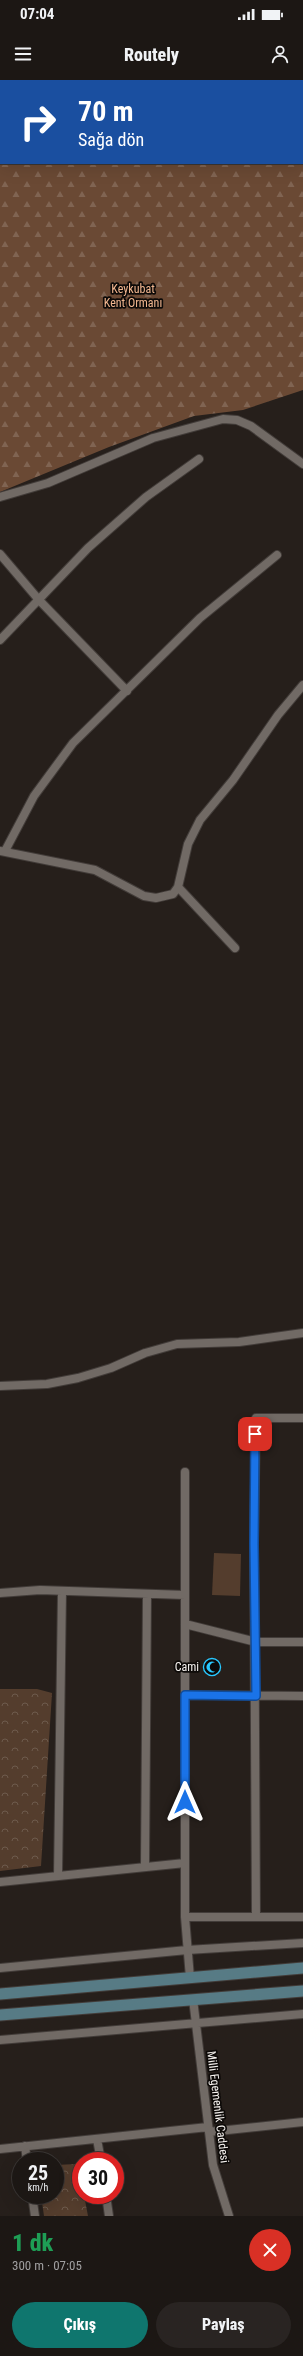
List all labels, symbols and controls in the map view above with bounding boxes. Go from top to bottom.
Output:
text: 07:04 [20,5,54,23]
icon: menu [12,43,34,65]
icon: person [269,43,291,65]
text: Routely [124,44,179,65]
text: 70 m [78,95,134,128]
icon: right [12,96,64,148]
text: Sağa dön [78,129,144,150]
park label: Keykubat Kent Ormanı [104,282,162,310]
pin [238,1417,272,1451]
icon: arrive [244,1423,266,1445]
mosque icon: Cami [202,1657,222,1677]
place label: Cami [175,1660,199,1674]
position arrow [164,1781,206,1823]
street label: Milli Egemenlik Caddesi [204,2050,232,2164]
speed limit sign: 30 [72,2152,124,2204]
text: 25 [28,2161,48,2185]
text: km/h [28,2182,48,2193]
text: 1 dk [12,2229,53,2257]
button: close [249,2229,291,2271]
text: 300 m · 07:05 [12,2258,82,2273]
button: Çıkış [12,2302,148,2348]
button: Paylaş [156,2302,291,2348]

